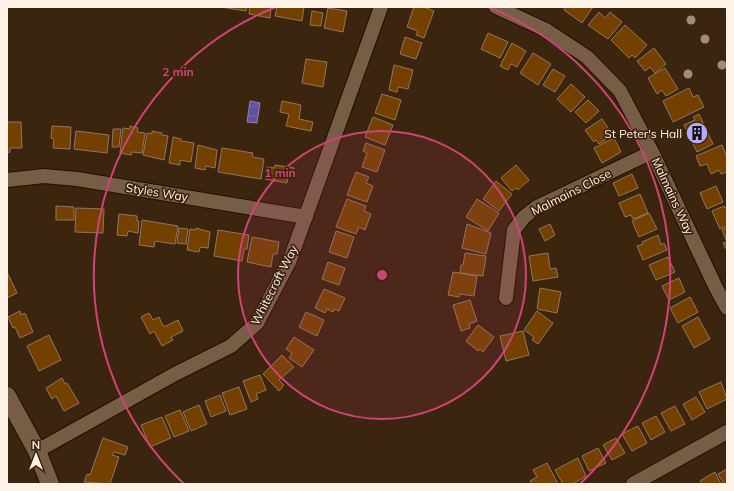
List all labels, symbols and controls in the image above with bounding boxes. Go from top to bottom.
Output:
text: 2 min [162,64,194,79]
building icon: St Peter's Hall [684,120,710,146]
place label: St Peter's Hall [604,126,682,141]
street label: Malmains Way [649,155,698,237]
text: 1 min [264,165,296,180]
street label: Malmains Close [529,165,613,219]
street label: Styles Way [125,180,190,204]
street label: Whitecroft Way [247,242,301,328]
centre of rings [375,268,389,282]
north arrow [16,435,56,475]
text: N [32,438,40,452]

